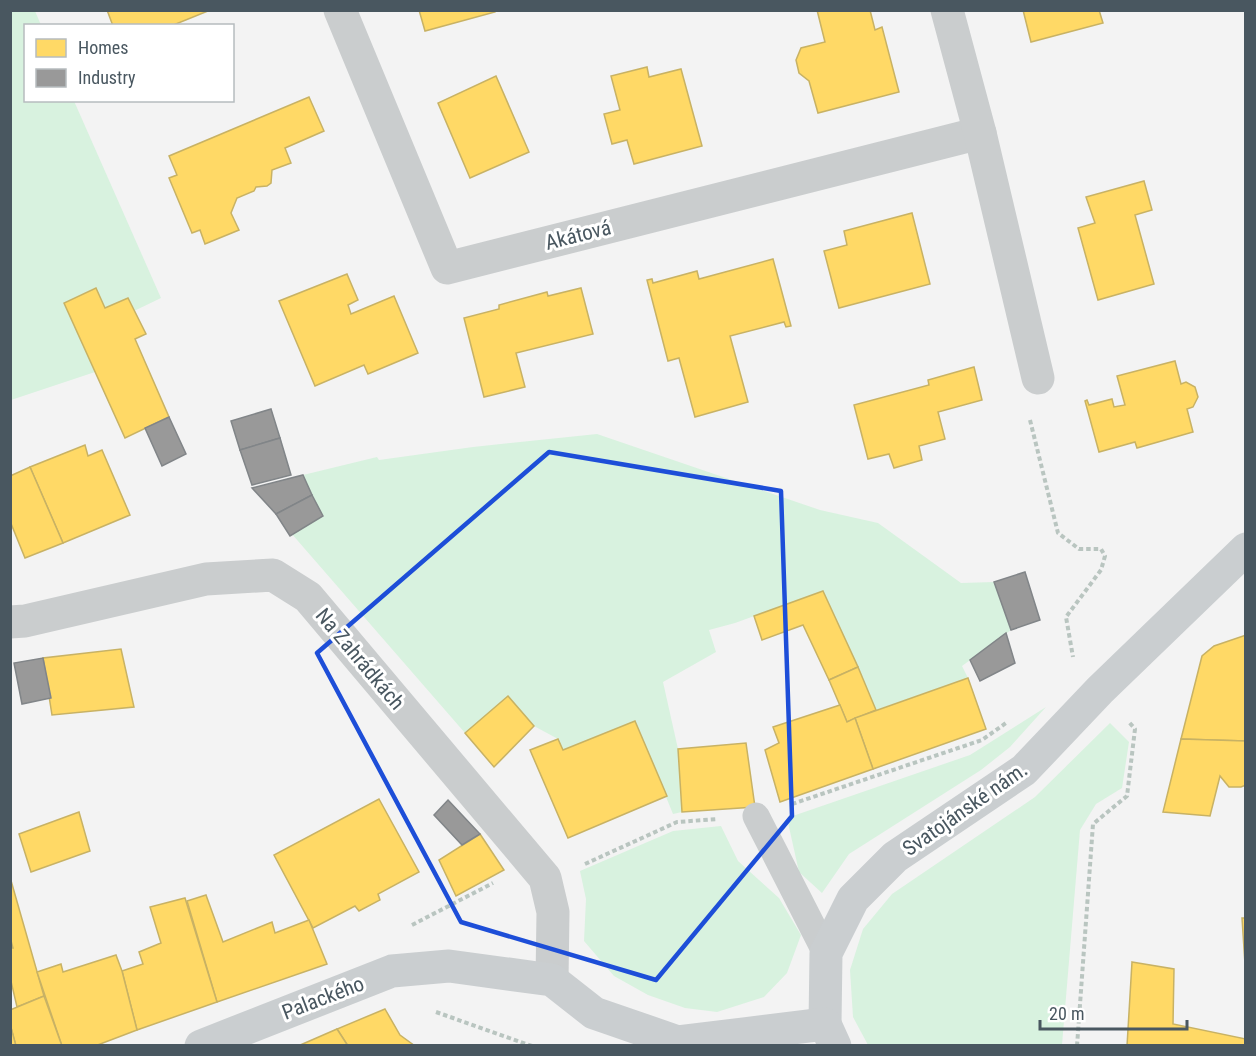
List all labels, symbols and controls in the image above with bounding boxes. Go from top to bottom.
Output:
legend [24,24,234,102]
text: Homes [78,37,128,58]
text: Industry [78,67,136,88]
street label: Akátová [543,215,613,255]
street label: Na Zahrádkách [311,603,409,715]
street label: Svatojánské nám. [898,757,1032,861]
street label: Palackého [279,971,367,1025]
scale bar [1040,993,1187,1031]
text: 20 m [1049,1003,1084,1024]

